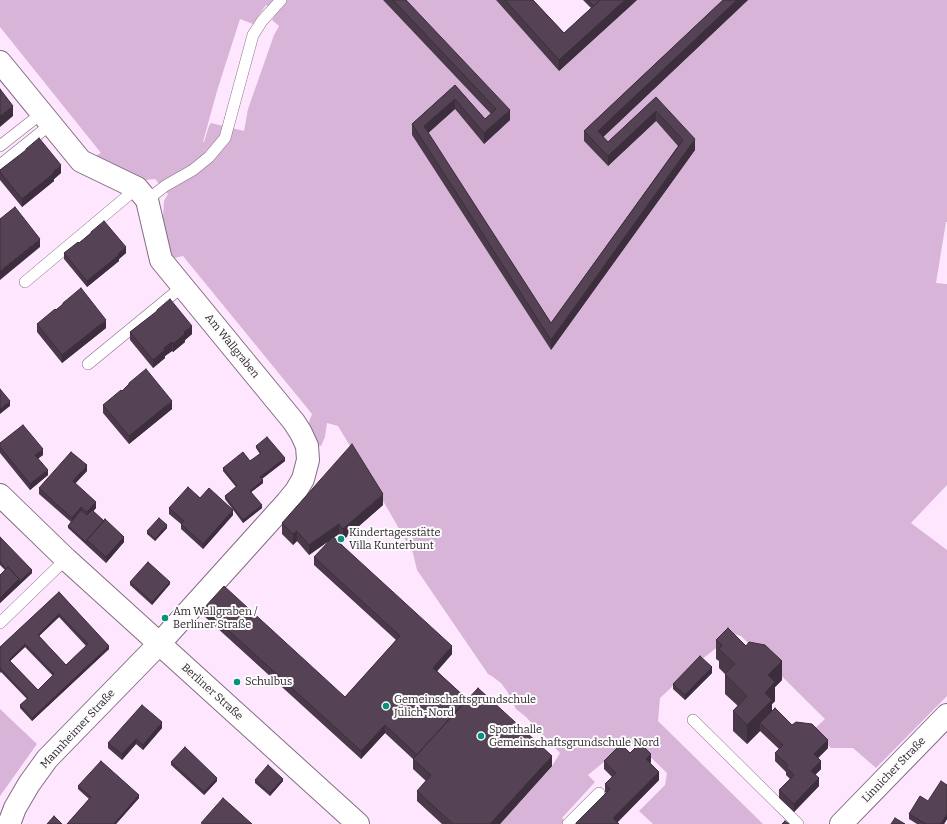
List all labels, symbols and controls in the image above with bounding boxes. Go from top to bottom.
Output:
street label: Am Wallgraben [202,311,262,381]
place label: Kindertagesstätte Villa Kunterbunt [349,526,440,552]
marker: Kindertagesstätte Villa Kunterbunt [336,534,346,544]
place label: Am Wallgraben / Berliner Straße [173,605,258,631]
marker: Am Wallgraben / Berliner Straße [160,613,170,623]
street label: Berliner Straße [179,661,245,723]
place label: Schulbus [245,675,292,689]
marker: Schulbus [232,677,242,687]
street label: Mannheimer Straße [38,687,118,771]
place label: Gemeinschaftsgrundschule Jülich-Nord [394,693,536,719]
marker: Gemeinschaftsgrundschule Jülich-Nord [381,701,391,711]
place label: Sporthalle Gemeinschaftsgrundschule Nord [489,723,659,749]
marker: Sporthalle Gemeinschaftsgrundschule Nord [476,731,486,741]
street label: Linnicher Straße [859,735,929,805]

